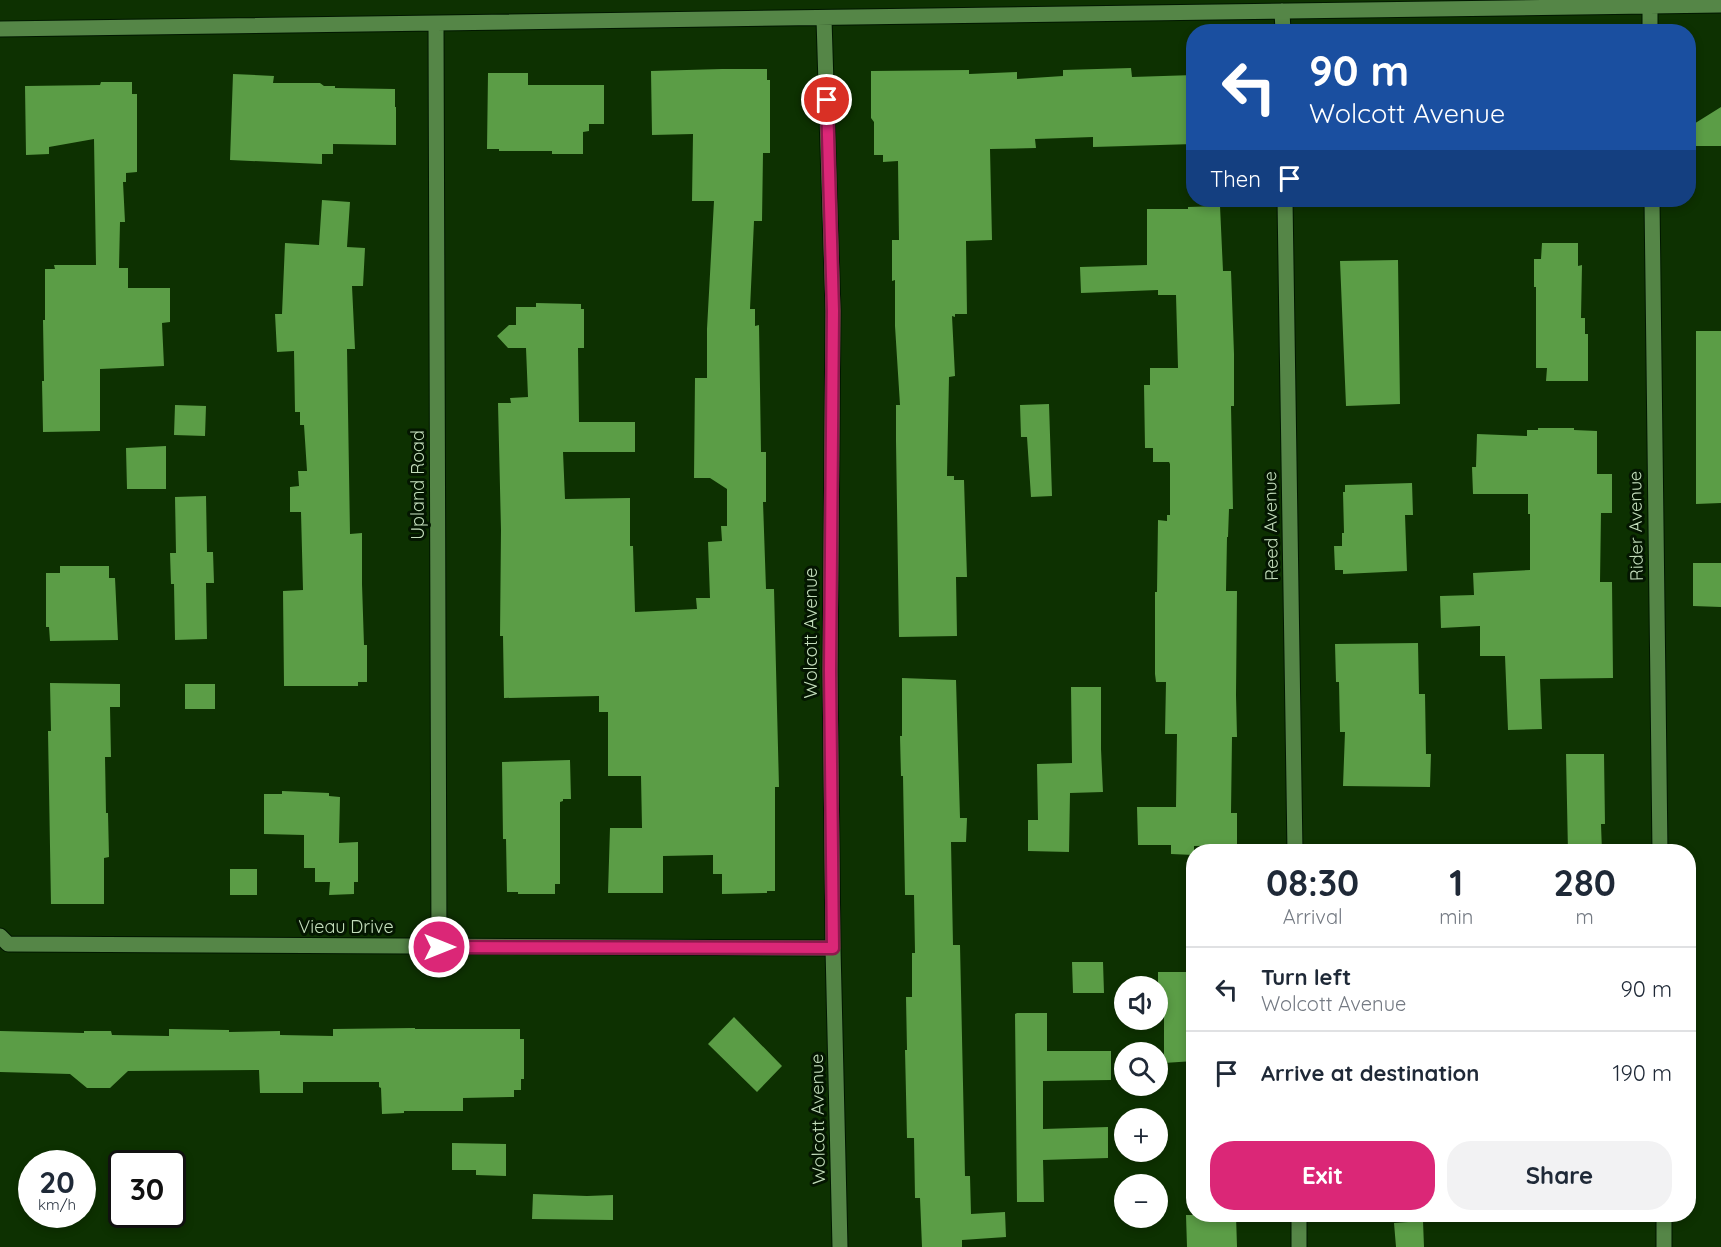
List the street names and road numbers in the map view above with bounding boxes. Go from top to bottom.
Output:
street label: Upland Road [406,430,429,540]
street label: Reed Avenue [1258,471,1283,581]
street label: Rider Avenue [1623,471,1648,581]
street label: Wolcott Avenue [799,568,822,698]
street label: Vieau Drive [298,915,394,938]
street label: Wolcott Avenue [805,1053,830,1185]

